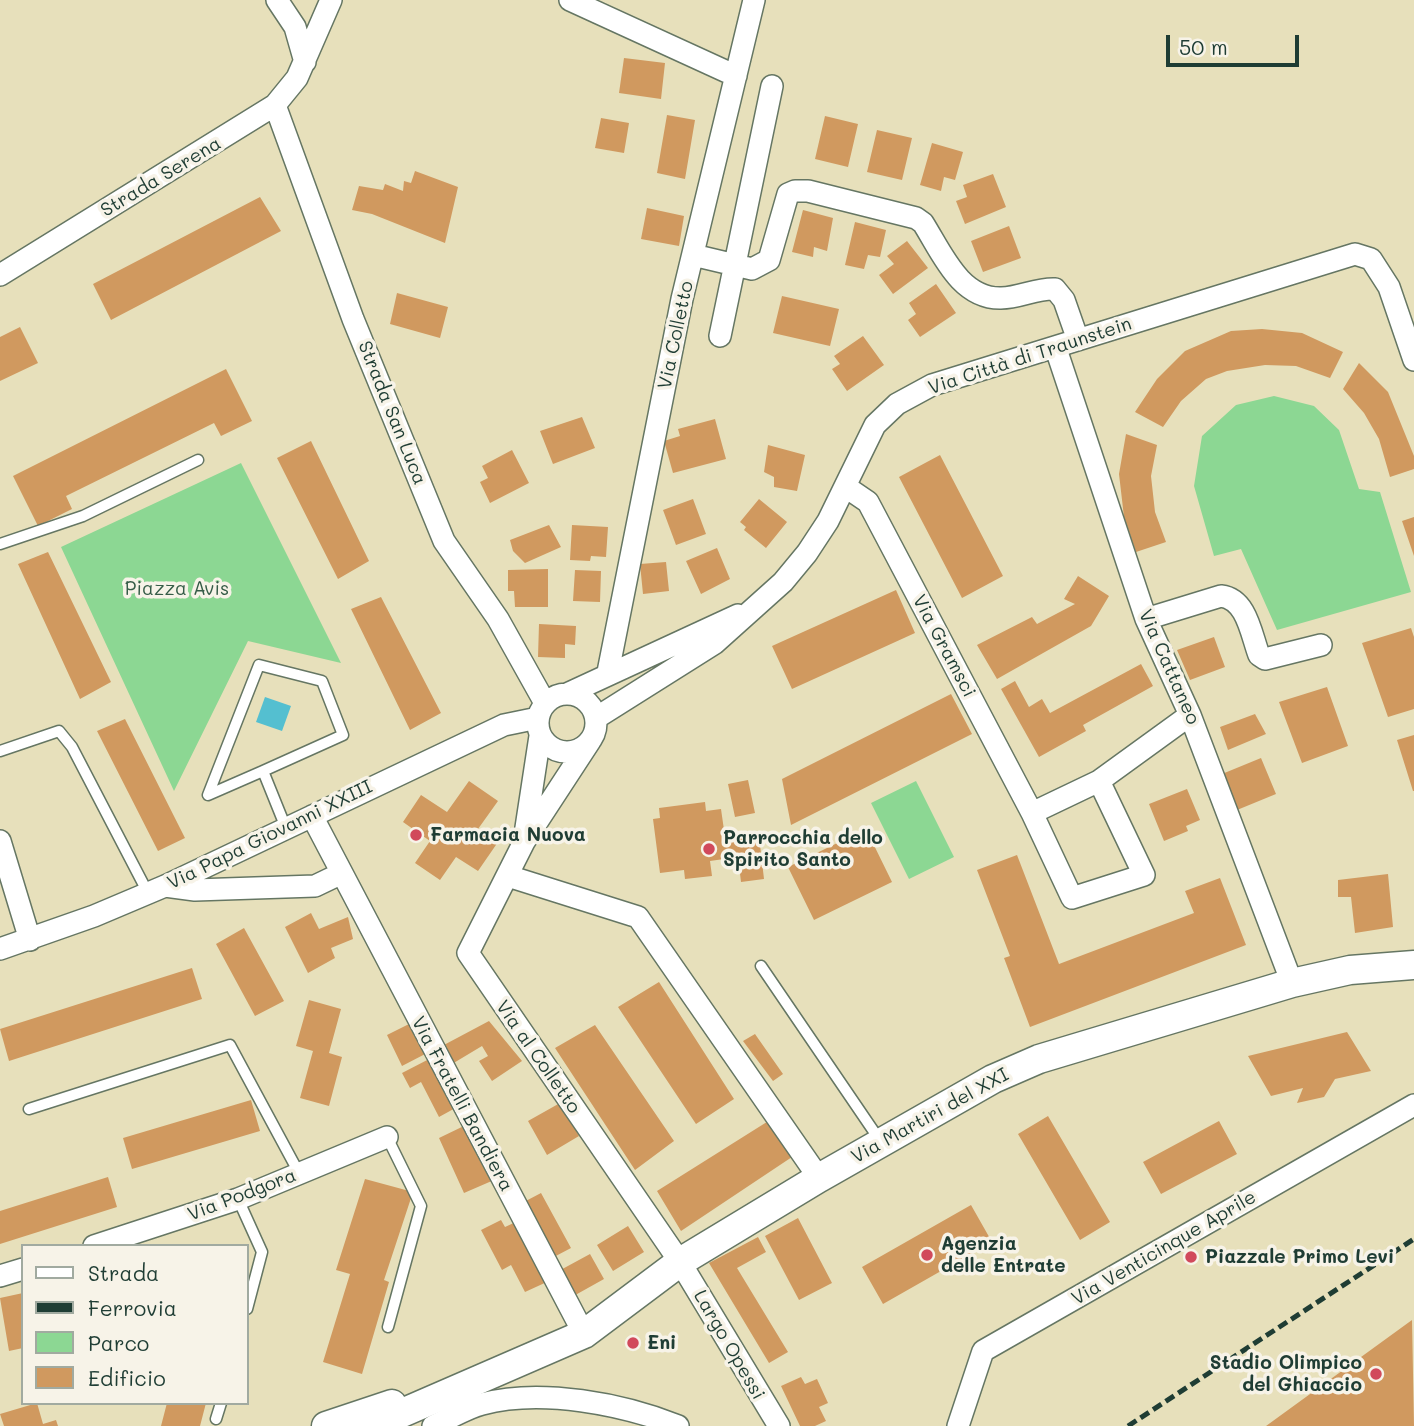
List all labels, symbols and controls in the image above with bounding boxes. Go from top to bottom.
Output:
scale bar [1169,21,1302,65]
text: 50 m [1179,33,1228,60]
street label: Strada Serena [97,132,225,222]
street label: Via Colletto [653,279,699,391]
street label: Via Città di Traunstein [925,312,1135,400]
street label: Strada San Luca [353,338,431,488]
park label: Piazza Avis [125,578,229,600]
street label: Via Gramsci [907,591,981,701]
street label: Via Cattaneo [1133,606,1205,728]
street label: Via Papa Giovanni XXIII [164,775,376,895]
place label: Farmacia Nuova [430,824,586,846]
marker: Farmacia Nuova [408,827,424,843]
place label: Parrocchia dello Spirito Santo [723,827,883,871]
marker: Parrocchia dello Spirito Santo [701,841,717,857]
street label: Via al Colletto [491,996,585,1118]
street label: Via Fratelli Bandiera [406,1013,518,1195]
street label: Via Martiri del XXI [847,1063,1013,1169]
street label: Via Podgora [184,1164,300,1226]
street label: Via Venticinque Aprile [1068,1186,1260,1310]
place label: Agenzia delle Entrate [941,1233,1066,1277]
legend [21,1244,248,1405]
place label: Piazzale Primo Levi [1205,1246,1394,1268]
marker: Agenzia delle Entrate [919,1247,935,1263]
marker: Piazzale Primo Levi [1183,1249,1199,1265]
text: Strada [88,1259,159,1286]
street label: Largo Opessi [688,1286,770,1404]
text: Ferrovia [88,1294,177,1321]
text: Parco [88,1329,149,1356]
place label: Eni [647,1332,676,1354]
marker: Eni [625,1335,641,1351]
place label: Stadio Olimpico del Ghiaccio [1210,1352,1362,1396]
text: Edificio [88,1364,166,1391]
marker: Stadio Olimpico del Ghiaccio [1368,1366,1384,1382]

